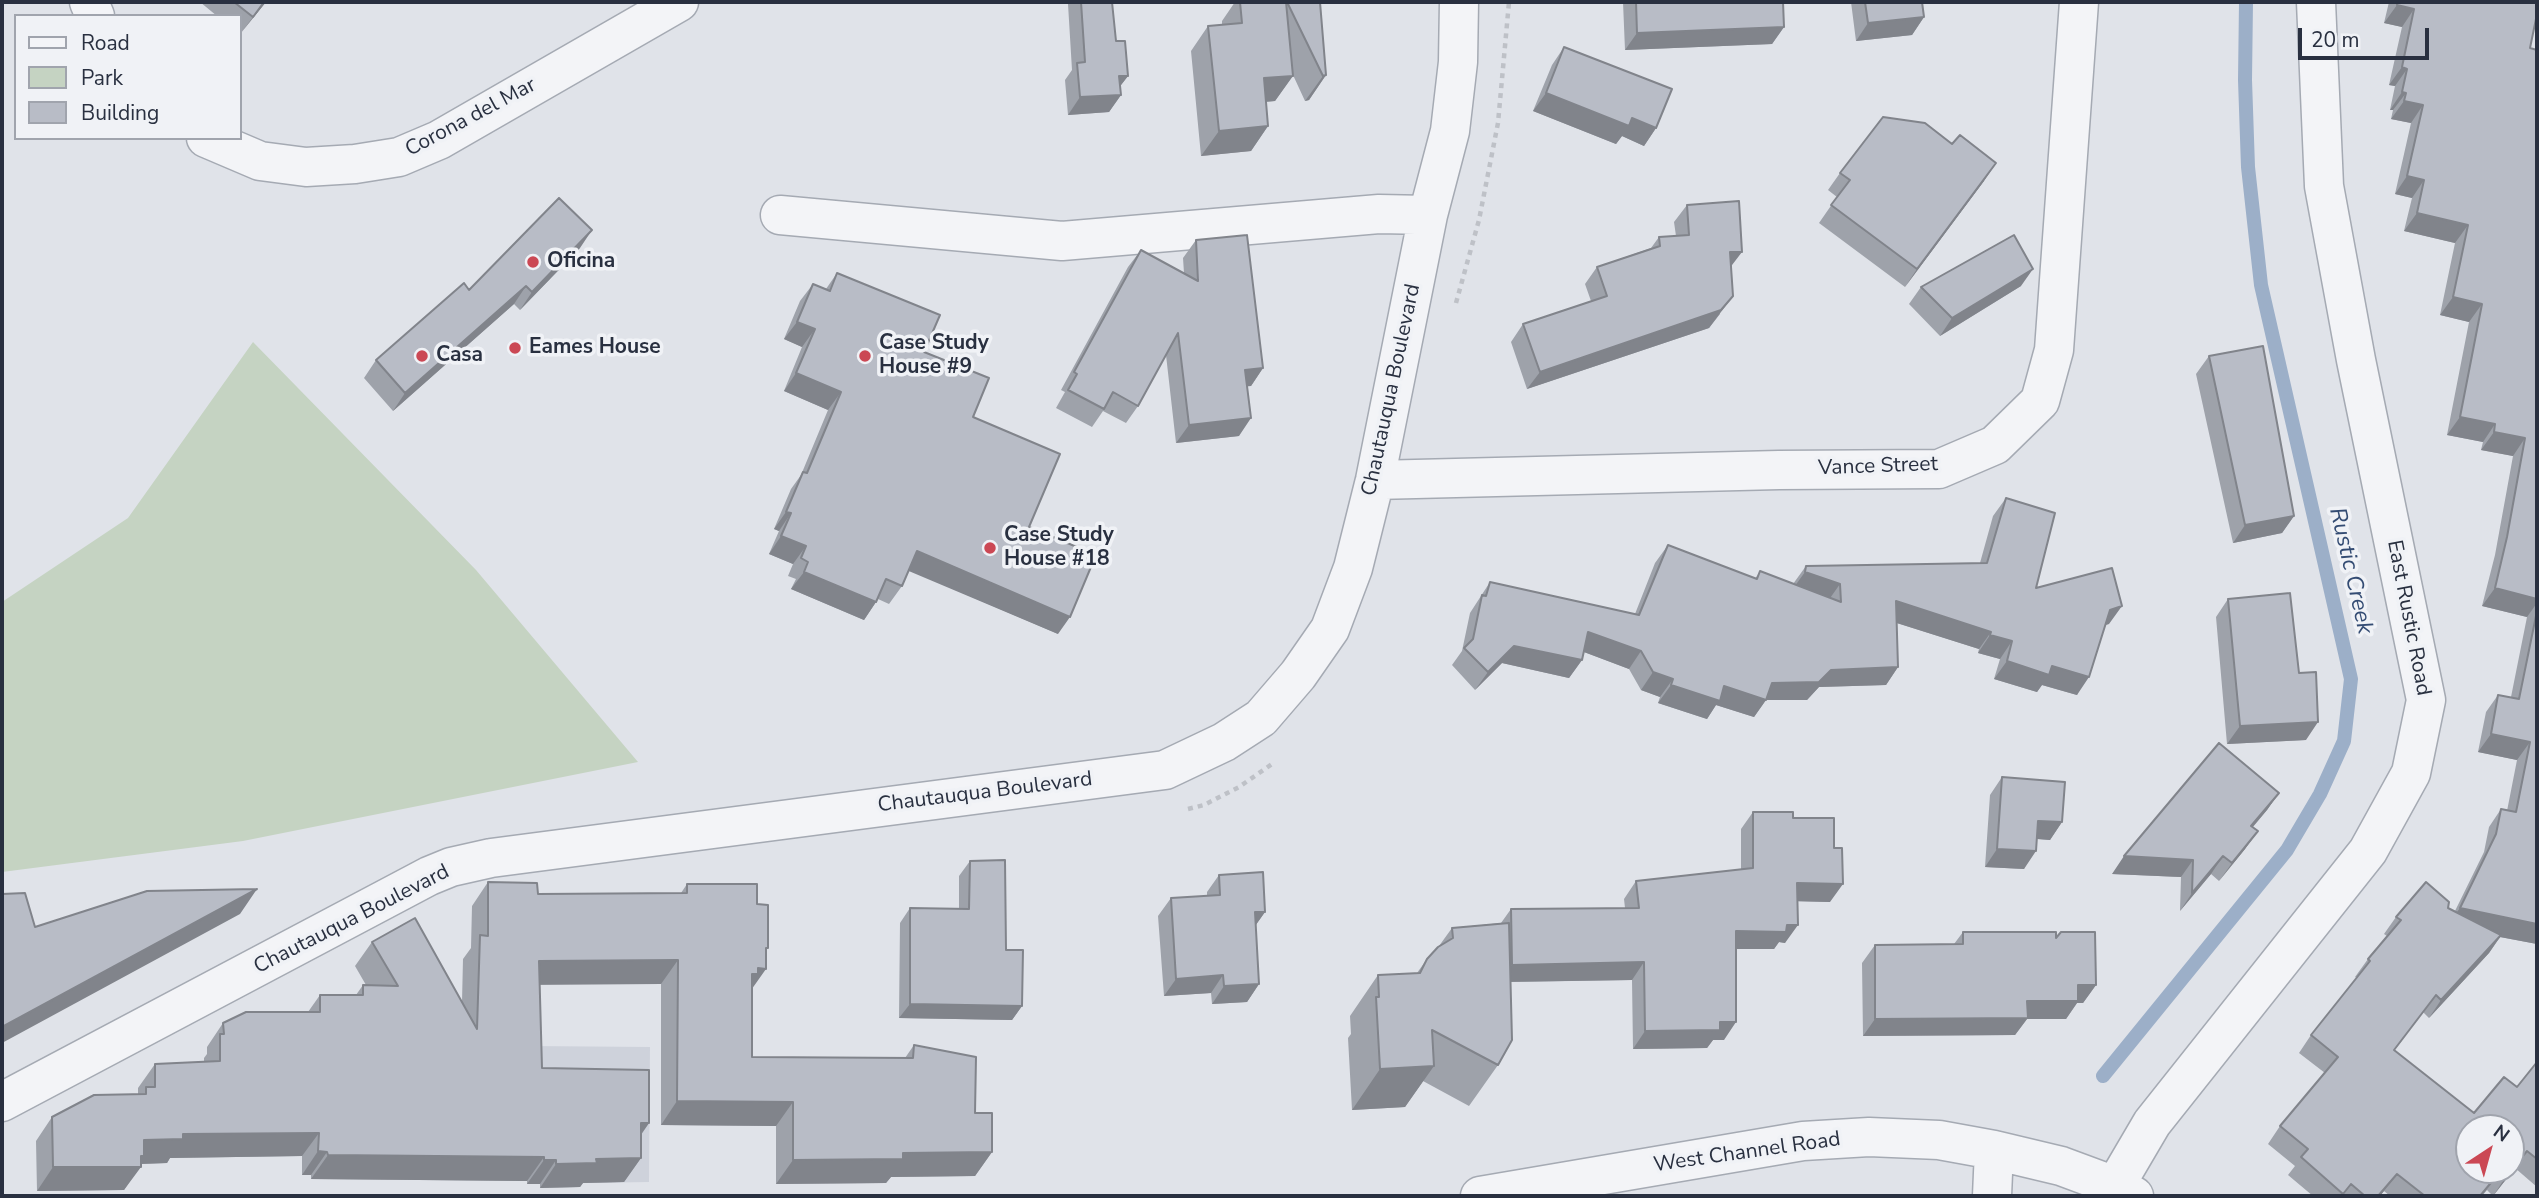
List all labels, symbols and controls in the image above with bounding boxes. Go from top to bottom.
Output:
legend [14,14,242,140]
scale bar [2301,14,2432,58]
text: 20 m [2311,26,2360,54]
text: Road [81,29,130,57]
text: Park [81,64,123,92]
street label: Corona del Mar [401,73,541,163]
text: Building [81,99,159,127]
place label: Oficina [547,249,615,275]
marker: Oficina [525,254,541,270]
street label: Chautauqua Boulevard [1357,282,1427,498]
place label: Case Study House #9 [879,331,989,381]
place label: Eames House [529,335,661,361]
marker: Eames House [507,340,523,356]
place label: Casa [436,343,483,369]
marker: Casa [414,348,430,364]
marker: Case Study House #9 [857,348,873,364]
street label: Vance Street [1818,452,1938,482]
water label: Rustic Creek [2322,505,2378,637]
place label: Case Study House #18 [1004,523,1114,573]
street label: East Rustic Road [2381,538,2435,698]
marker: Case Study House #18 [982,540,998,556]
street label: Chautauqua Boulevard [876,767,1094,819]
street label: Chautauqua Boulevard [250,860,454,980]
north arrow [2455,1114,2525,1184]
text: N [2488,1119,2515,1148]
street label: West Channel Road [1652,1127,1842,1179]

